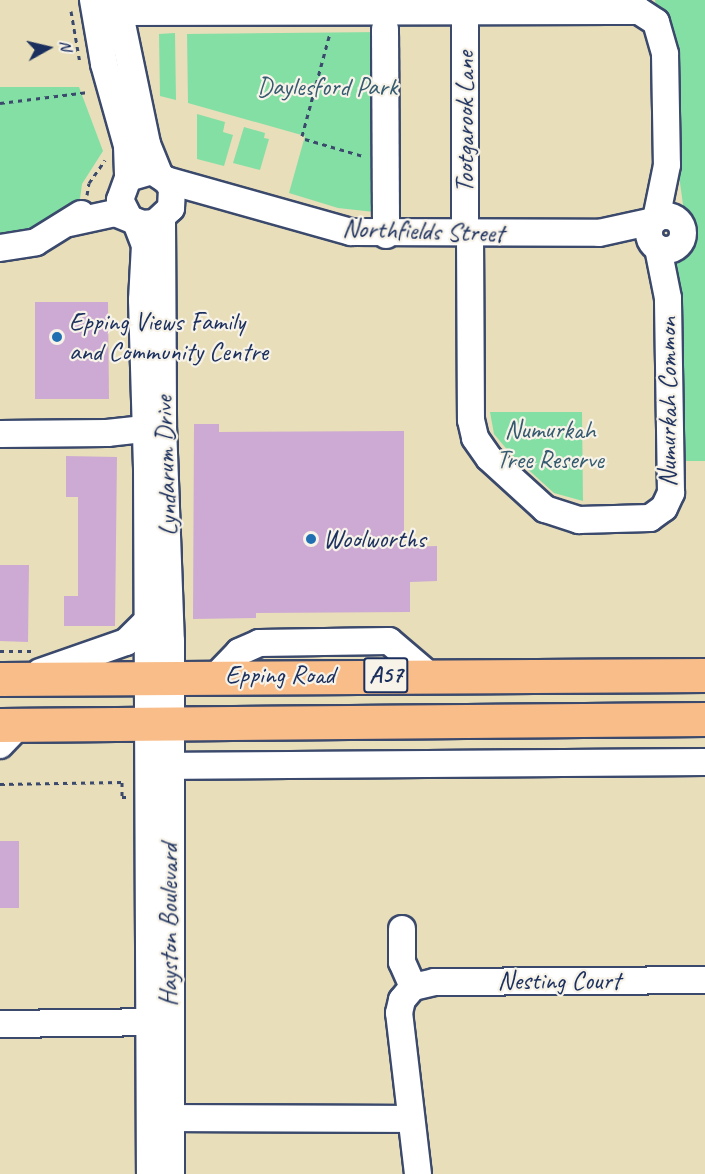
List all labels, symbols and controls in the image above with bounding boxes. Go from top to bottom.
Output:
north arrow [18,18,78,78]
text: N [55,39,76,52]
street label: Tootgarook Lane [449,51,481,193]
park label: Daylesford Park [257,71,397,103]
street label: Northfields Street [342,213,504,249]
place label: Epping Views Family and Community Centre [69,306,269,368]
street label: Numurkah Common [652,317,684,487]
marker: Epping Views Family and Community Centre [50,330,64,344]
street label: Lyndarum Drive [148,395,184,537]
park label: Numurkah Tree Reserve [496,414,604,476]
place label: Woolworths [323,523,426,555]
marker: Woolworths [304,532,318,546]
road number: A57 [362,654,410,696]
street label: Epping Road [225,659,335,691]
street label: Hayston Boulevard [153,843,185,1007]
street label: Nesting Court [498,965,620,997]

